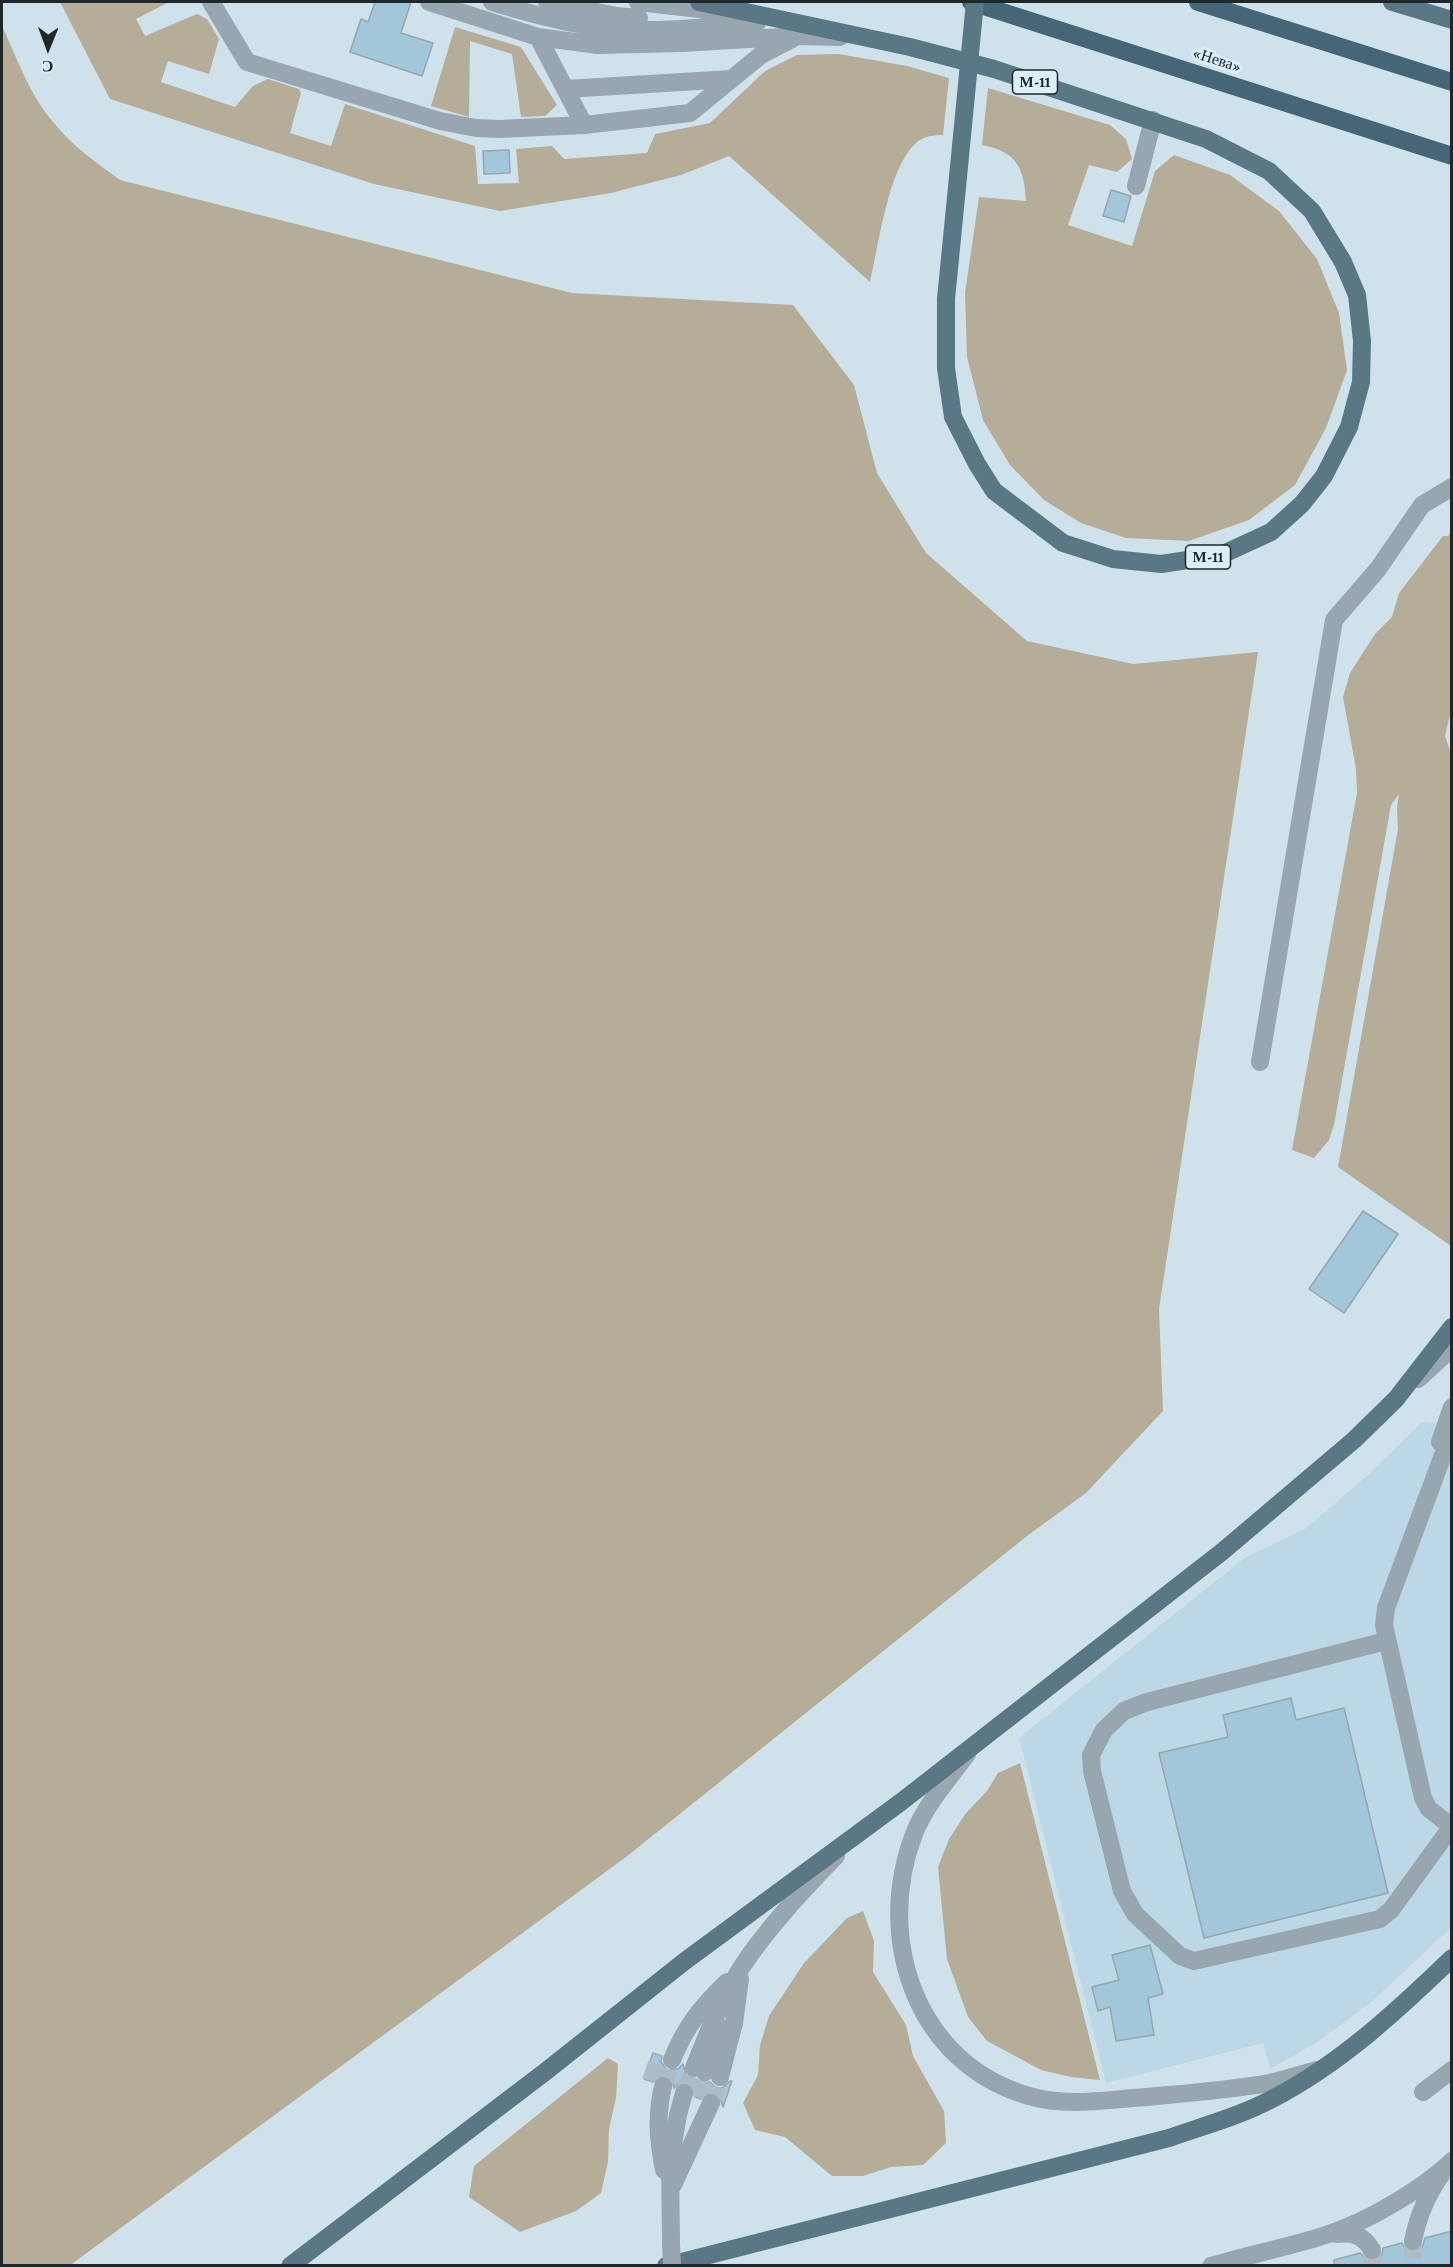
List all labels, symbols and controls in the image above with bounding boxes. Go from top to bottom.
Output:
north arrow [18,18,78,78]
street label: «Нева» [1190,43,1244,77]
text: С [42,58,54,75]
road number: М-11 [1012,70,1058,94]
road number: М-11 [1186,545,1230,569]

